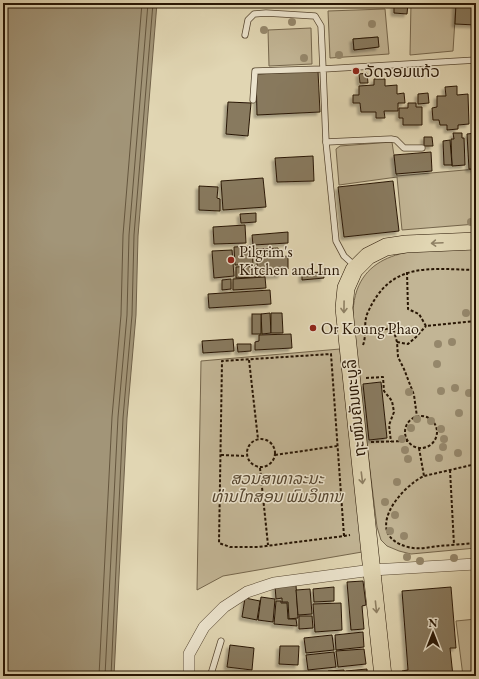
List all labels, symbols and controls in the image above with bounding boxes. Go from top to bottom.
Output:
place label: ວັດຈອມແກ້ວ [364,61,440,82]
marker: ວັດຈອມແກ້ວ [351,66,361,76]
one-way arrow [431,239,444,247]
place label: Pilgrim's Kitchen and Inn [239,241,340,280]
marker: Pilgrim's Kitchen and Inn [226,255,236,265]
one-way arrow [341,300,348,313]
place label: Or Koung Phao [321,318,419,339]
marker: Or Koung Phao [308,323,318,333]
street label: ຖະໜົນຄັນທະບູລີ [339,358,371,458]
park label: ສວນສາທາລະນະ ທ່ານໄກສອນ ພົມວິຫານ [211,468,344,507]
one-way arrow [359,471,366,484]
one-way arrow [373,600,380,613]
north arrow [413,613,453,653]
text: N [429,616,438,630]

